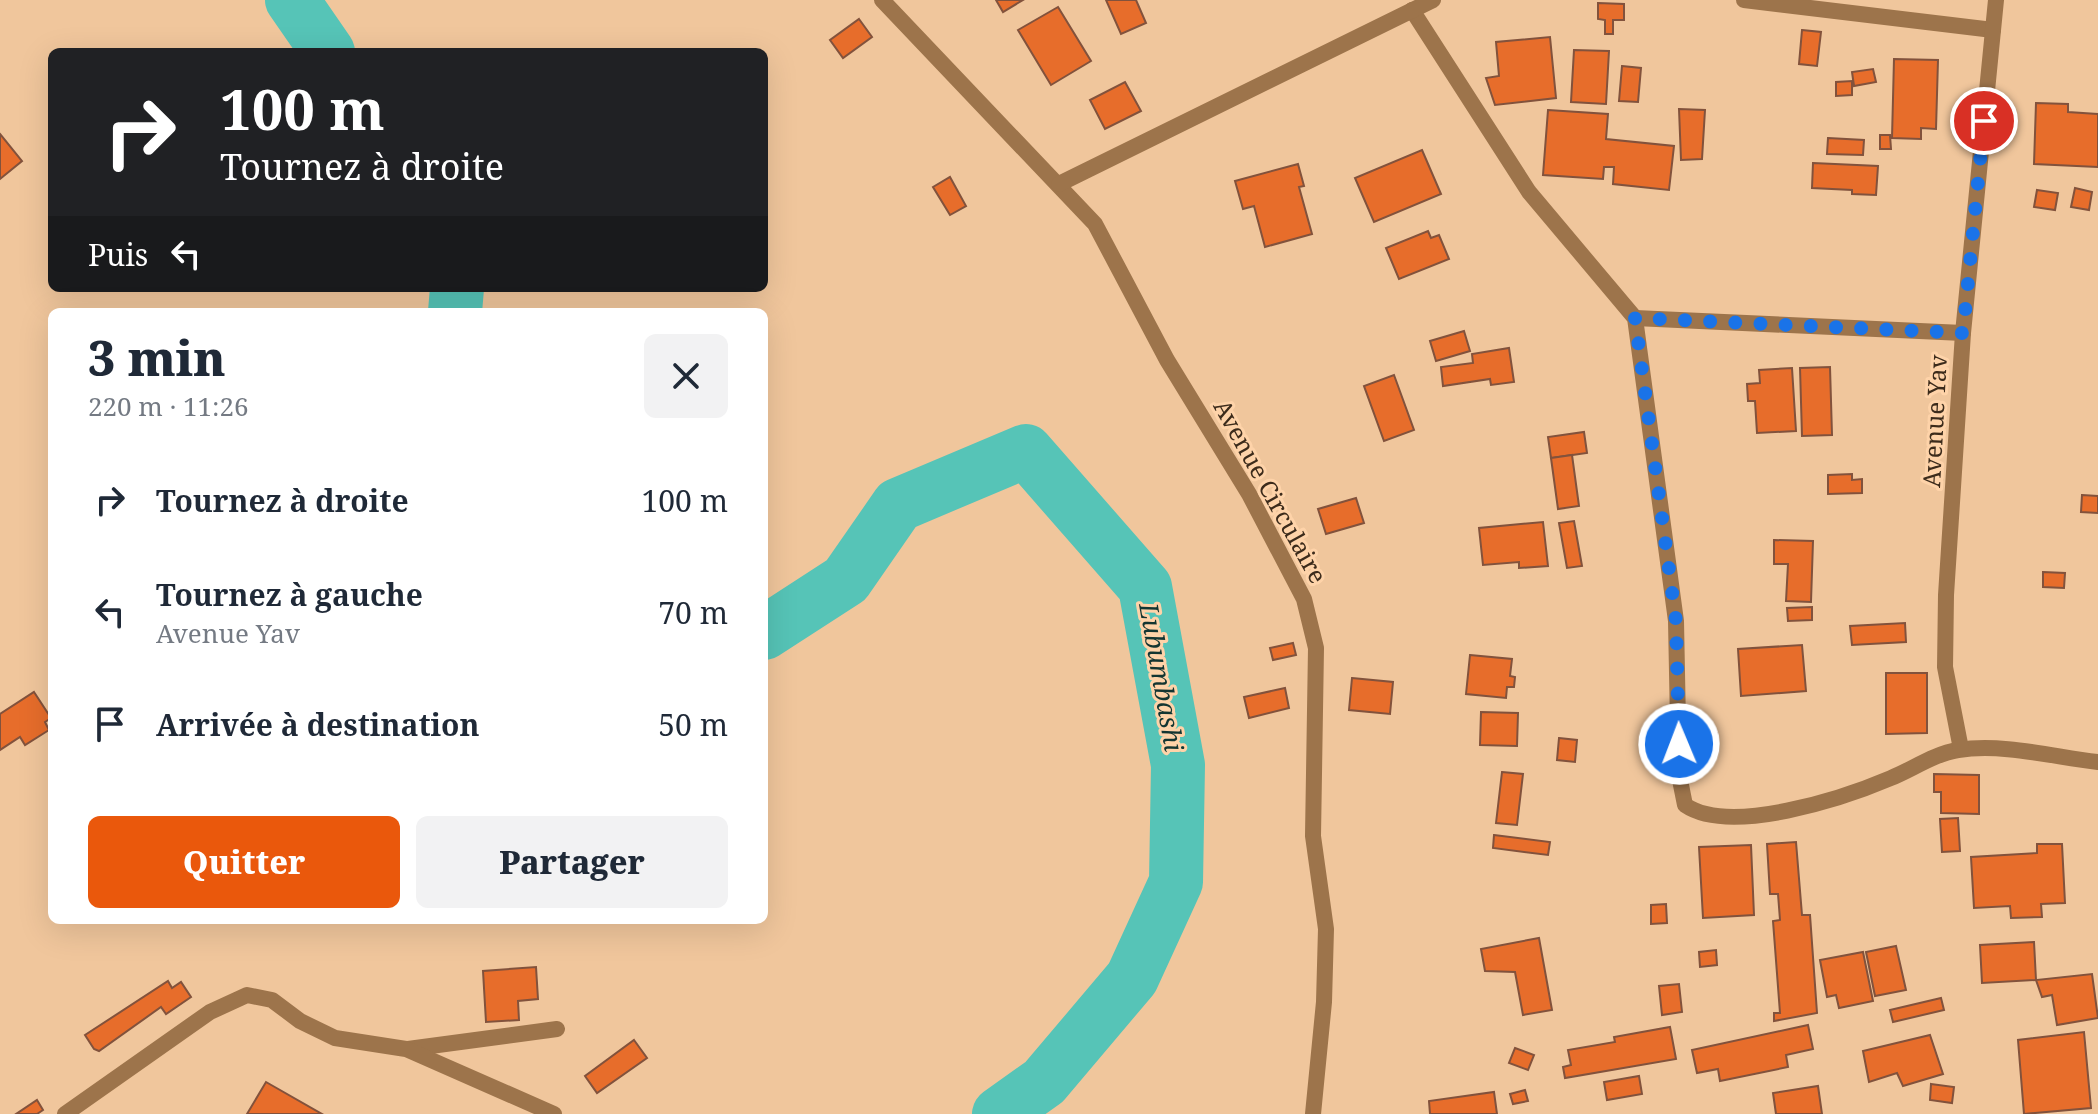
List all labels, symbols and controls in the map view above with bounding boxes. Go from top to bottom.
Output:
text: 100 m [220,70,385,146]
icon: right [88,80,192,184]
pin [1950,87,2018,155]
icon: arrive [1962,99,2006,143]
text: Tournez à droite [220,142,504,191]
icon: left [164,232,208,276]
text: Puis [88,234,148,275]
text: 3 min [88,325,226,390]
button: close [644,334,728,418]
street label: Avenue Yav [1914,354,1954,488]
text: 220 m · 11:26 [88,388,249,424]
street label: Avenue Circulaire [1207,393,1335,589]
icon: right [88,478,132,522]
text: Tournez à droite [156,480,409,521]
text: 100 m [642,480,728,521]
text: Tournez à gauche [156,574,423,615]
icon: left [88,590,132,634]
text: 70 m [658,592,728,633]
water label: Lubumbashi [1131,599,1193,754]
text: Avenue Yav [156,615,300,651]
icon: arrive [88,702,132,746]
position arrow [1637,702,1721,786]
text: Arrivée à destination [156,704,480,745]
text: 50 m [658,704,728,745]
button: Quitter [88,816,400,908]
button: Partager [416,816,728,908]

